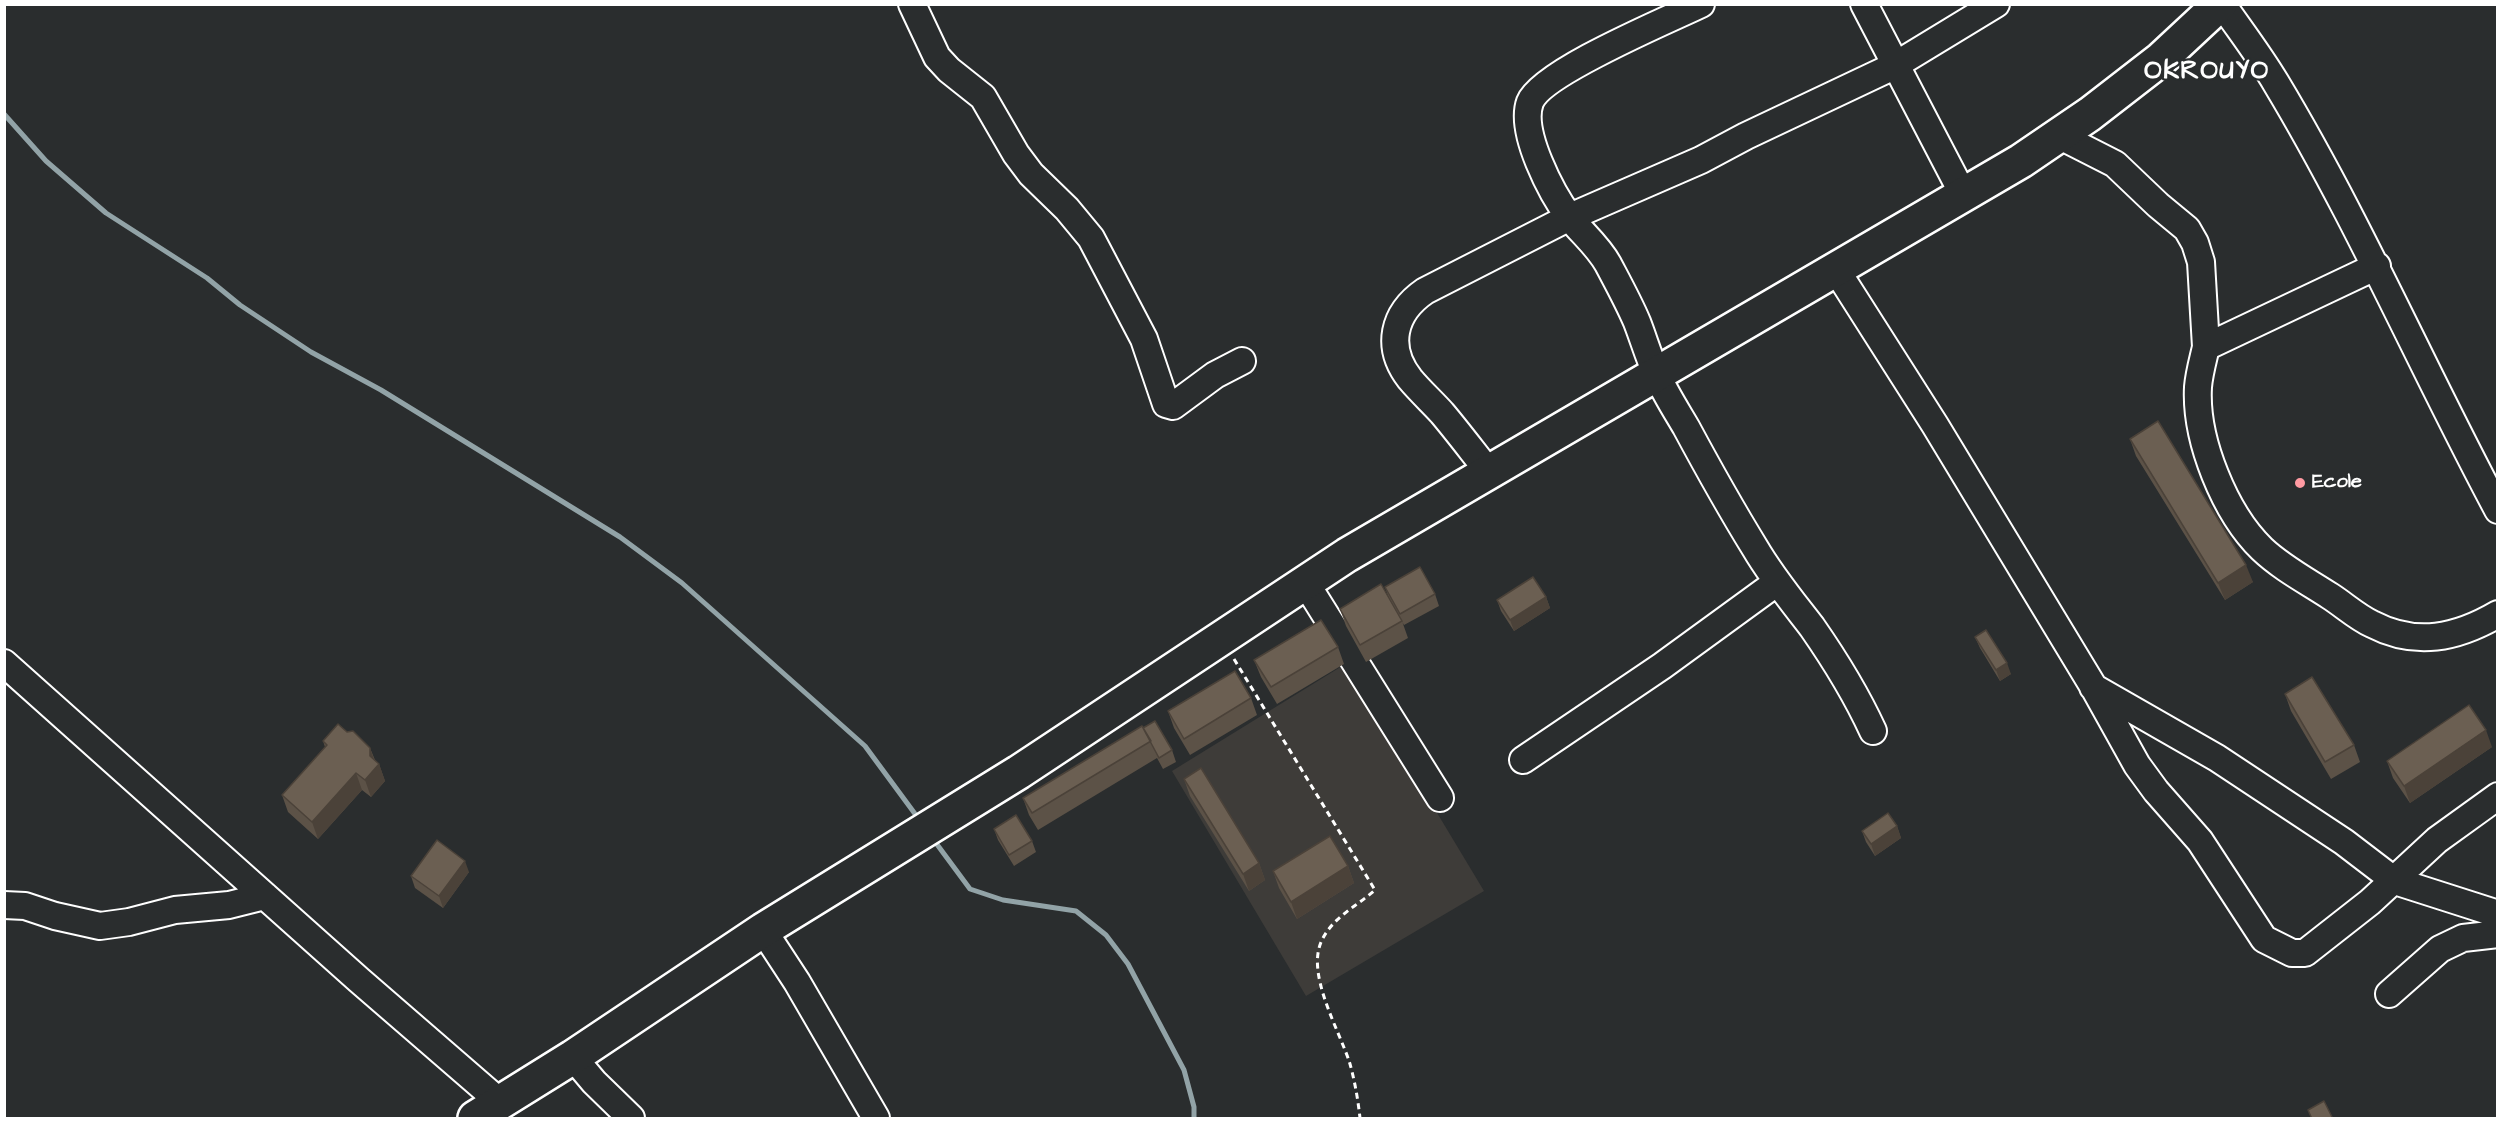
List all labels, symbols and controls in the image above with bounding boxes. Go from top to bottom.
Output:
district label: OKROUYO [2144,57,2270,89]
place label: Ecole [2312,471,2362,495]
marker: Ecole [2293,476,2307,490]

